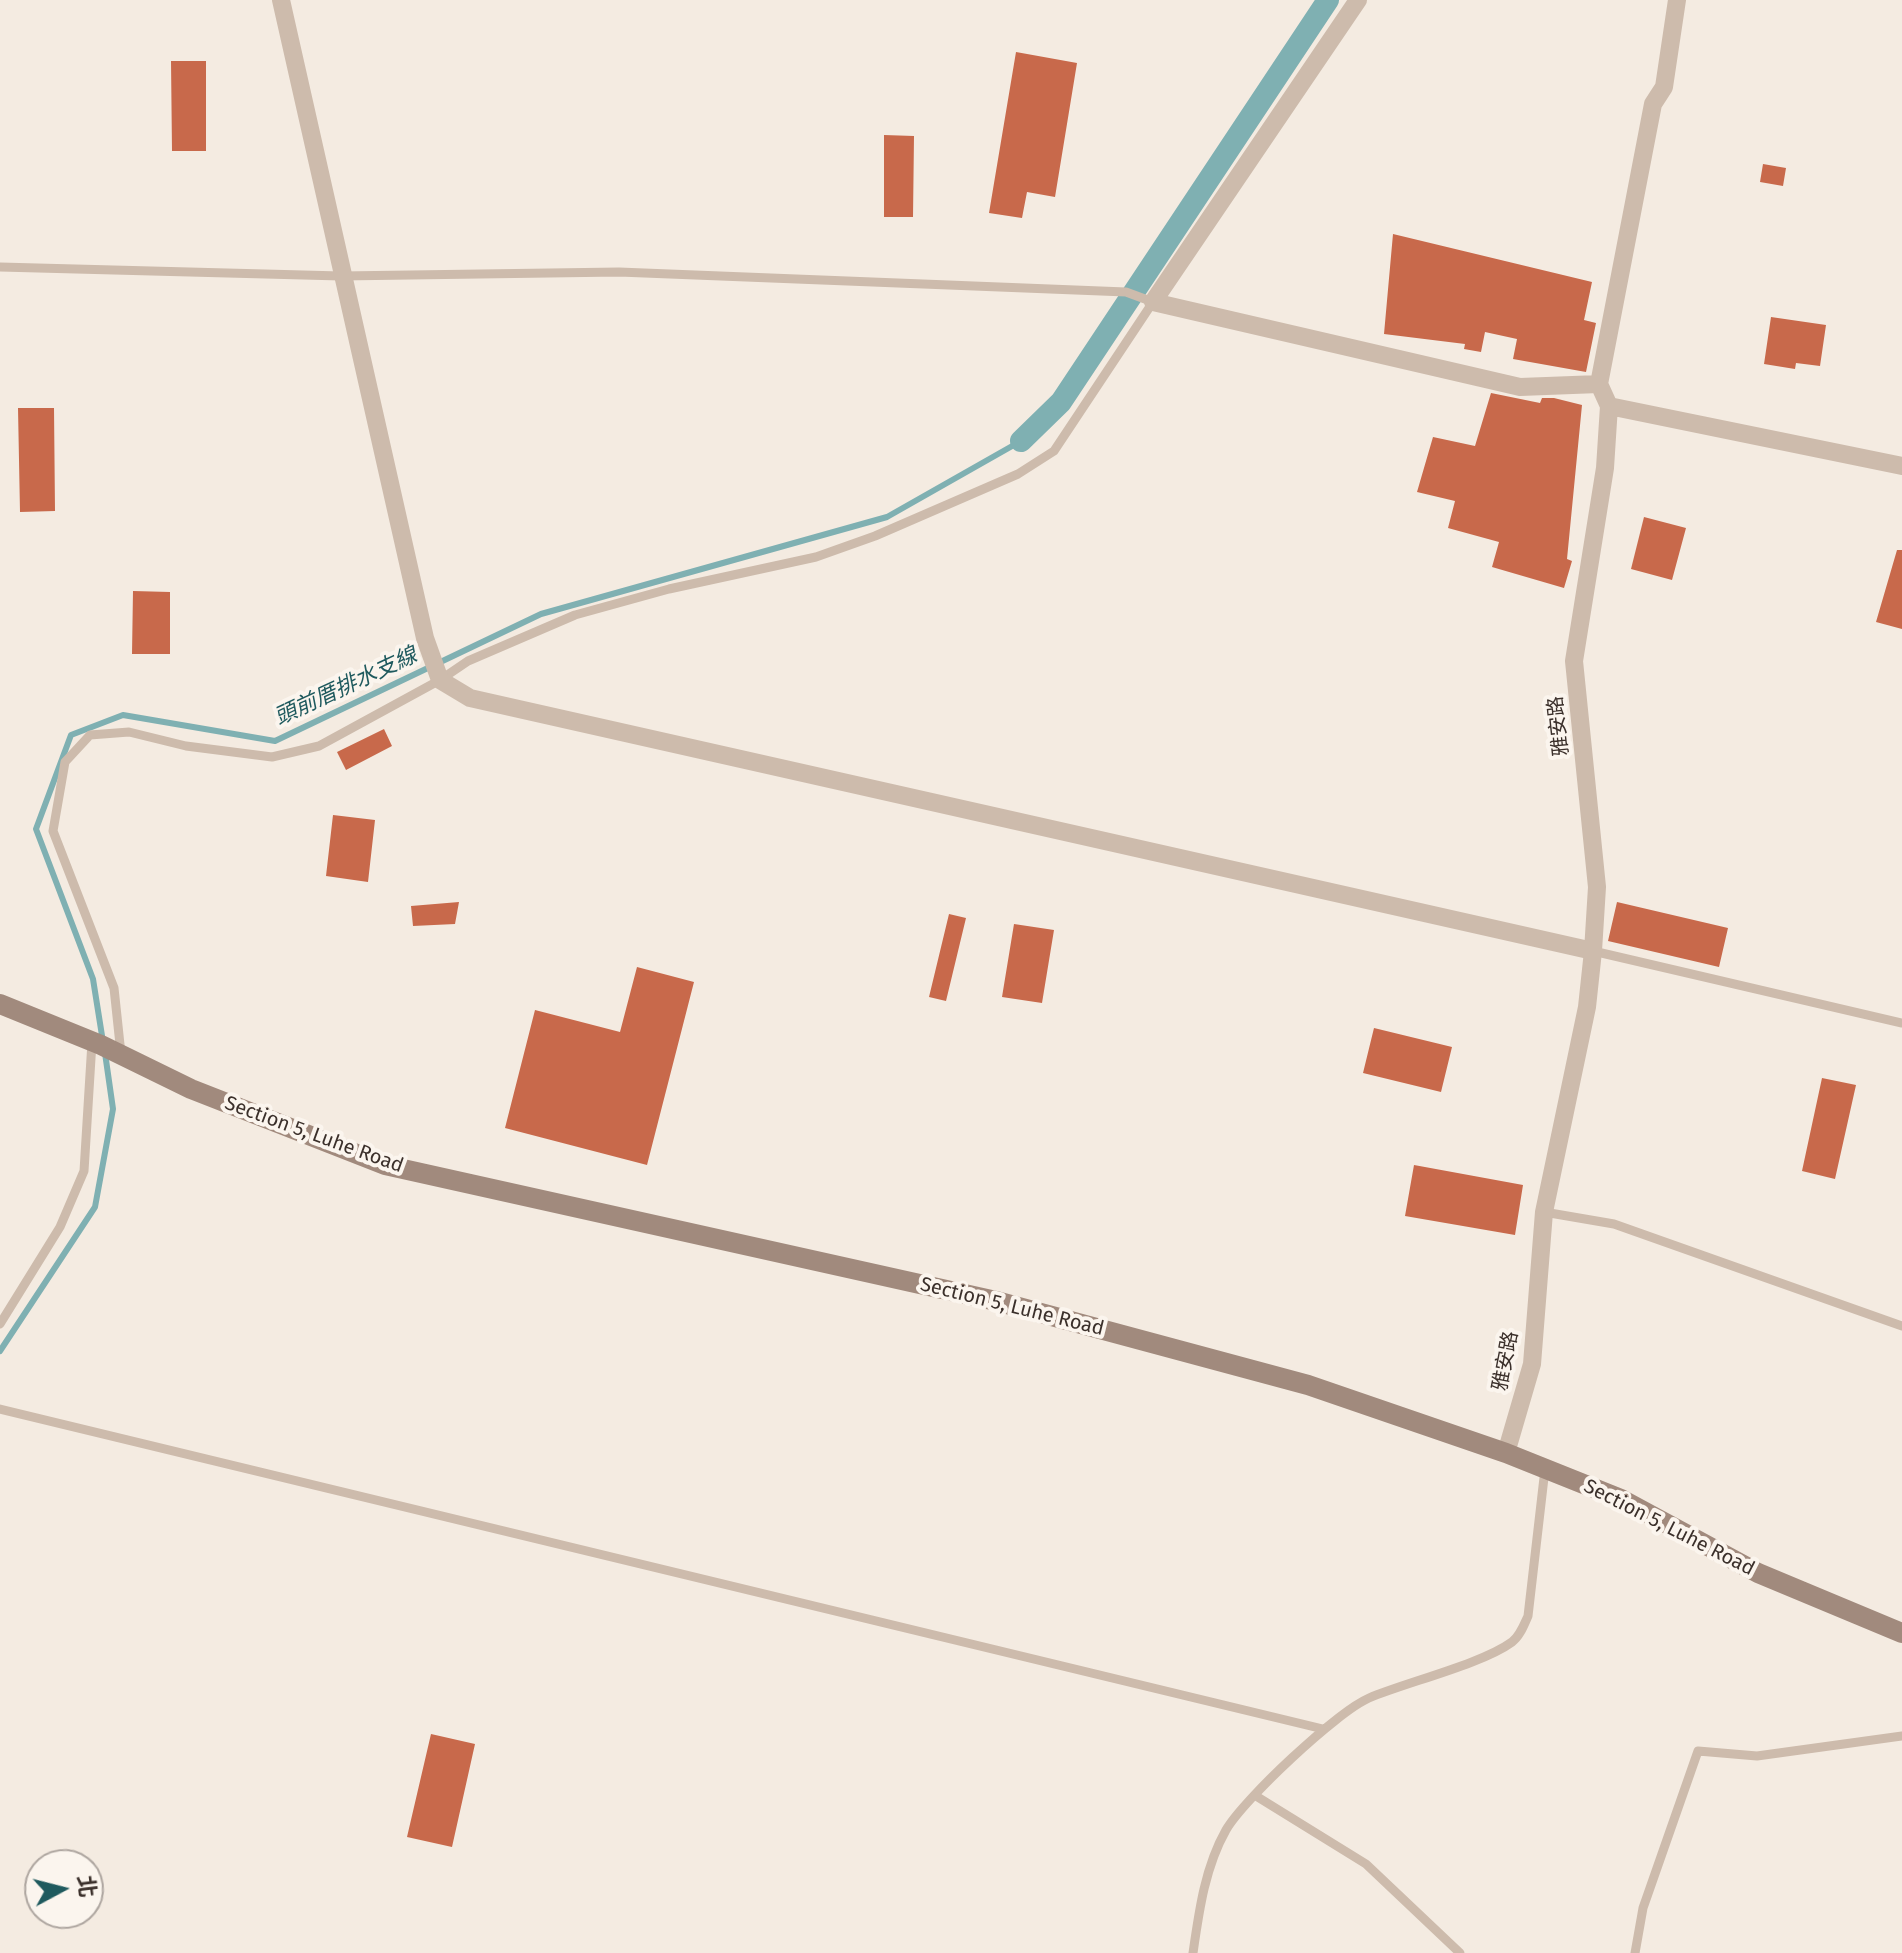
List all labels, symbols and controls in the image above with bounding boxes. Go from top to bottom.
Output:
water label: 頭前厝排水支線 [271,642,421,732]
street label: 雅安路 [1544,695,1574,757]
street label: Section 5, Luhe Road [221,1092,407,1178]
street label: Section 5, Luhe Road [918,1273,1106,1341]
street label: 雅安路 [1488,1329,1524,1393]
street label: Section 5, Luhe Road [1580,1475,1758,1581]
north arrow [24,1849,104,1929]
text: 北 [72,1874,101,1899]

